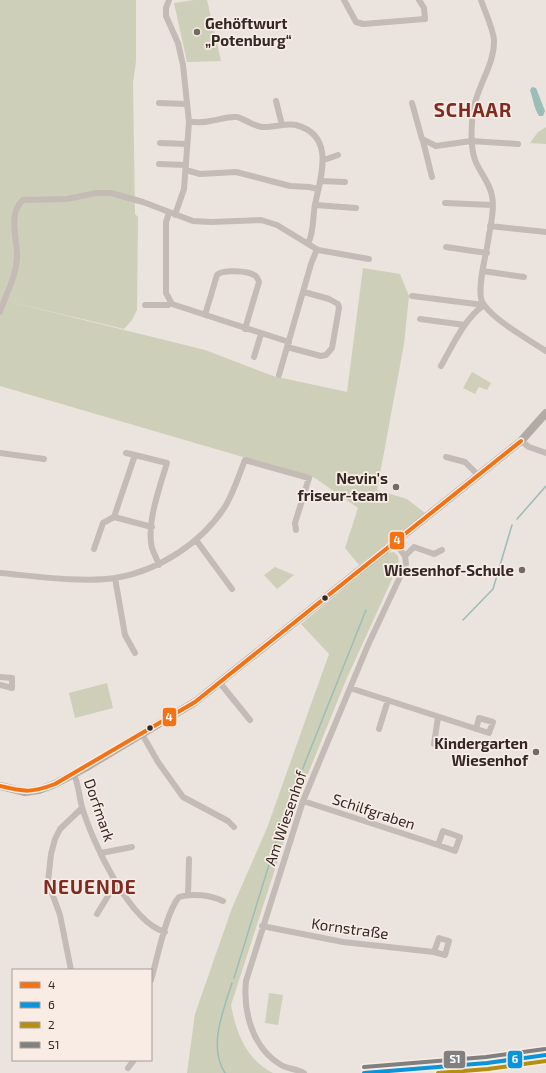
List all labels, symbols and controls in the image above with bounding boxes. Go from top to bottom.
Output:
place label: Gehöftwurt „Potenburg“ [205,14,292,49]
marker: Gehöftwurt „Potenburg“ [192,27,202,37]
district label: SCHAAR [434,98,512,121]
place label: Nevin's friseur-team [298,469,388,504]
marker: Nevin's friseur-team [391,482,401,492]
line badge: 4 [389,531,405,550]
text: 4 [393,533,401,546]
place label: Wiesenhof-Schule [384,561,514,579]
marker: Wiesenhof-Schule [517,565,527,575]
unlabelled marker [320,593,330,603]
line badge: 4 [162,707,177,727]
text: 4 [165,710,173,723]
unlabelled marker [145,723,155,733]
place label: Kindergarten Wiesenhof [434,734,529,769]
marker: Kindergarten Wiesenhof [531,747,541,757]
street label: Am Wiesenhof [260,768,310,868]
street label: Dorfmark [81,776,119,844]
street label: Schilfgraben [330,789,418,833]
district label: NEUENDE [43,875,137,898]
street label: Kornstraße [310,914,390,942]
legend [12,969,152,1061]
text: 4 [48,977,55,991]
text: 6 [48,997,55,1011]
text: 2 [48,1017,55,1031]
text: S1 [48,1037,60,1051]
line badge: S1 [443,1050,466,1069]
line badge: 6 [507,1050,523,1069]
text: S1 [449,1052,461,1065]
text: 6 [512,1052,519,1065]

